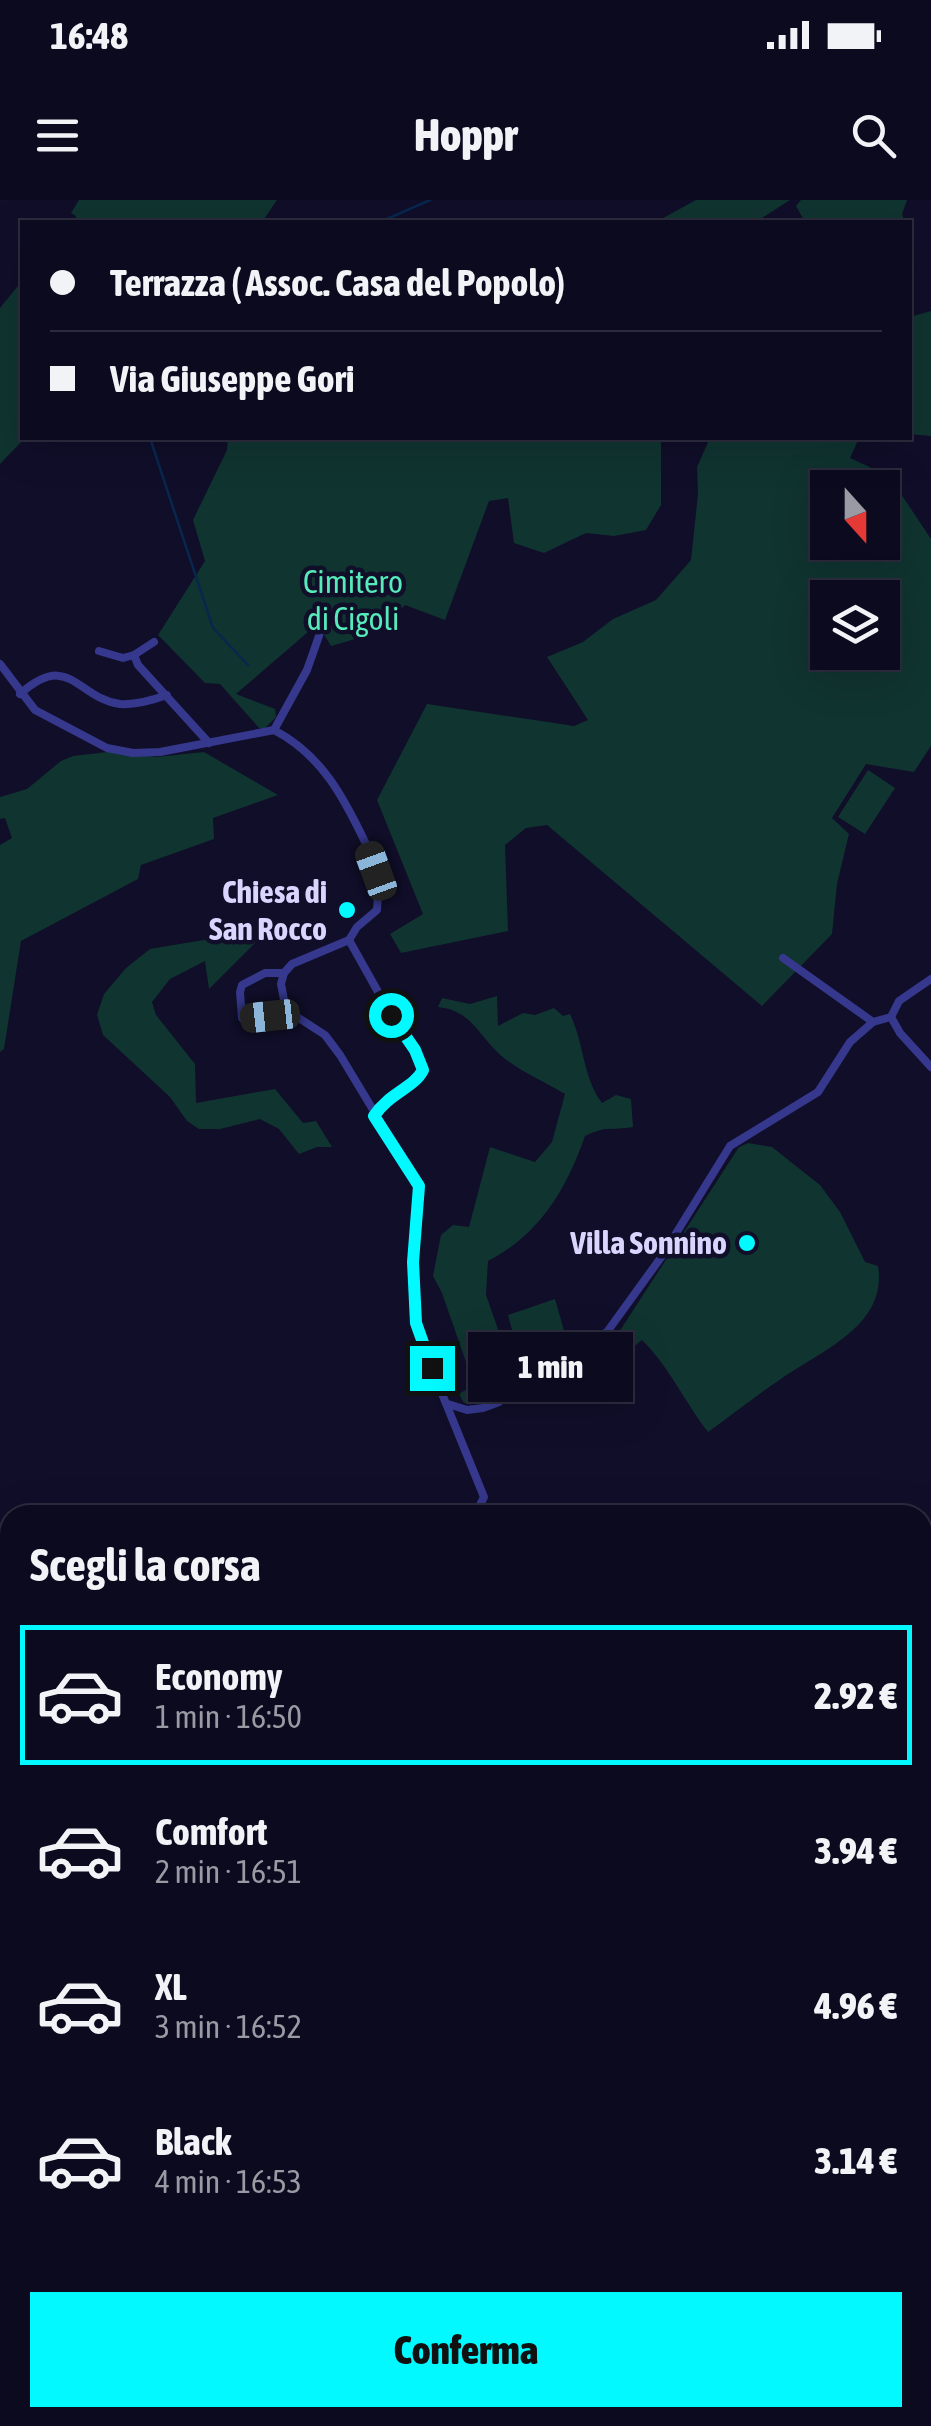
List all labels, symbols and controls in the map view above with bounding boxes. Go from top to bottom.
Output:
text: 16:48 [50,14,128,57]
icon: menu [30,108,85,163]
icon: search [846,108,901,163]
text: Hoppr [414,109,517,161]
text: Terrazza ( Assoc. Casa del Popolo) [110,261,565,304]
text: Via Giuseppe Gori [110,357,355,400]
north arrow [810,470,900,560]
map controls [810,470,900,670]
park label: Cimitero di Cigoli [303,563,403,637]
button: layers [810,580,900,670]
car [352,838,400,904]
place label: Chiesa di San Rocco [209,873,327,947]
marker: Chiesa di San Rocco [336,899,358,921]
route start [369,993,414,1038]
car [239,998,301,1034]
place label: Villa Sonnino [569,1224,727,1261]
marker: Villa Sonnino [736,1232,758,1254]
callout: 1 min [467,1333,632,1403]
route end [410,1346,455,1391]
text: 1 min [518,1348,583,1385]
text: Scegli la corsa [30,1539,261,1591]
icon: car [35,1650,125,1740]
text: Economy [155,1655,282,1698]
text: 2.92 € [814,1674,897,1717]
text: 1 min · 16:50 [155,1698,302,1735]
icon: car [35,1805,125,1895]
text: Comfort [155,1810,267,1853]
text: 3.94 € [814,1829,897,1872]
text: 2 min · 16:51 [155,1853,302,1890]
icon: car [35,1960,125,2050]
text: XL [155,1965,187,2008]
text: 4.96 € [814,1984,897,2027]
text: 3 min · 16:52 [155,2008,302,2045]
icon: car [35,2115,125,2205]
text: Black [155,2120,232,2163]
text: 3.14 € [814,2139,897,2182]
text: 4 min · 16:53 [155,2163,302,2200]
button: Conferma [30,2292,902,2407]

